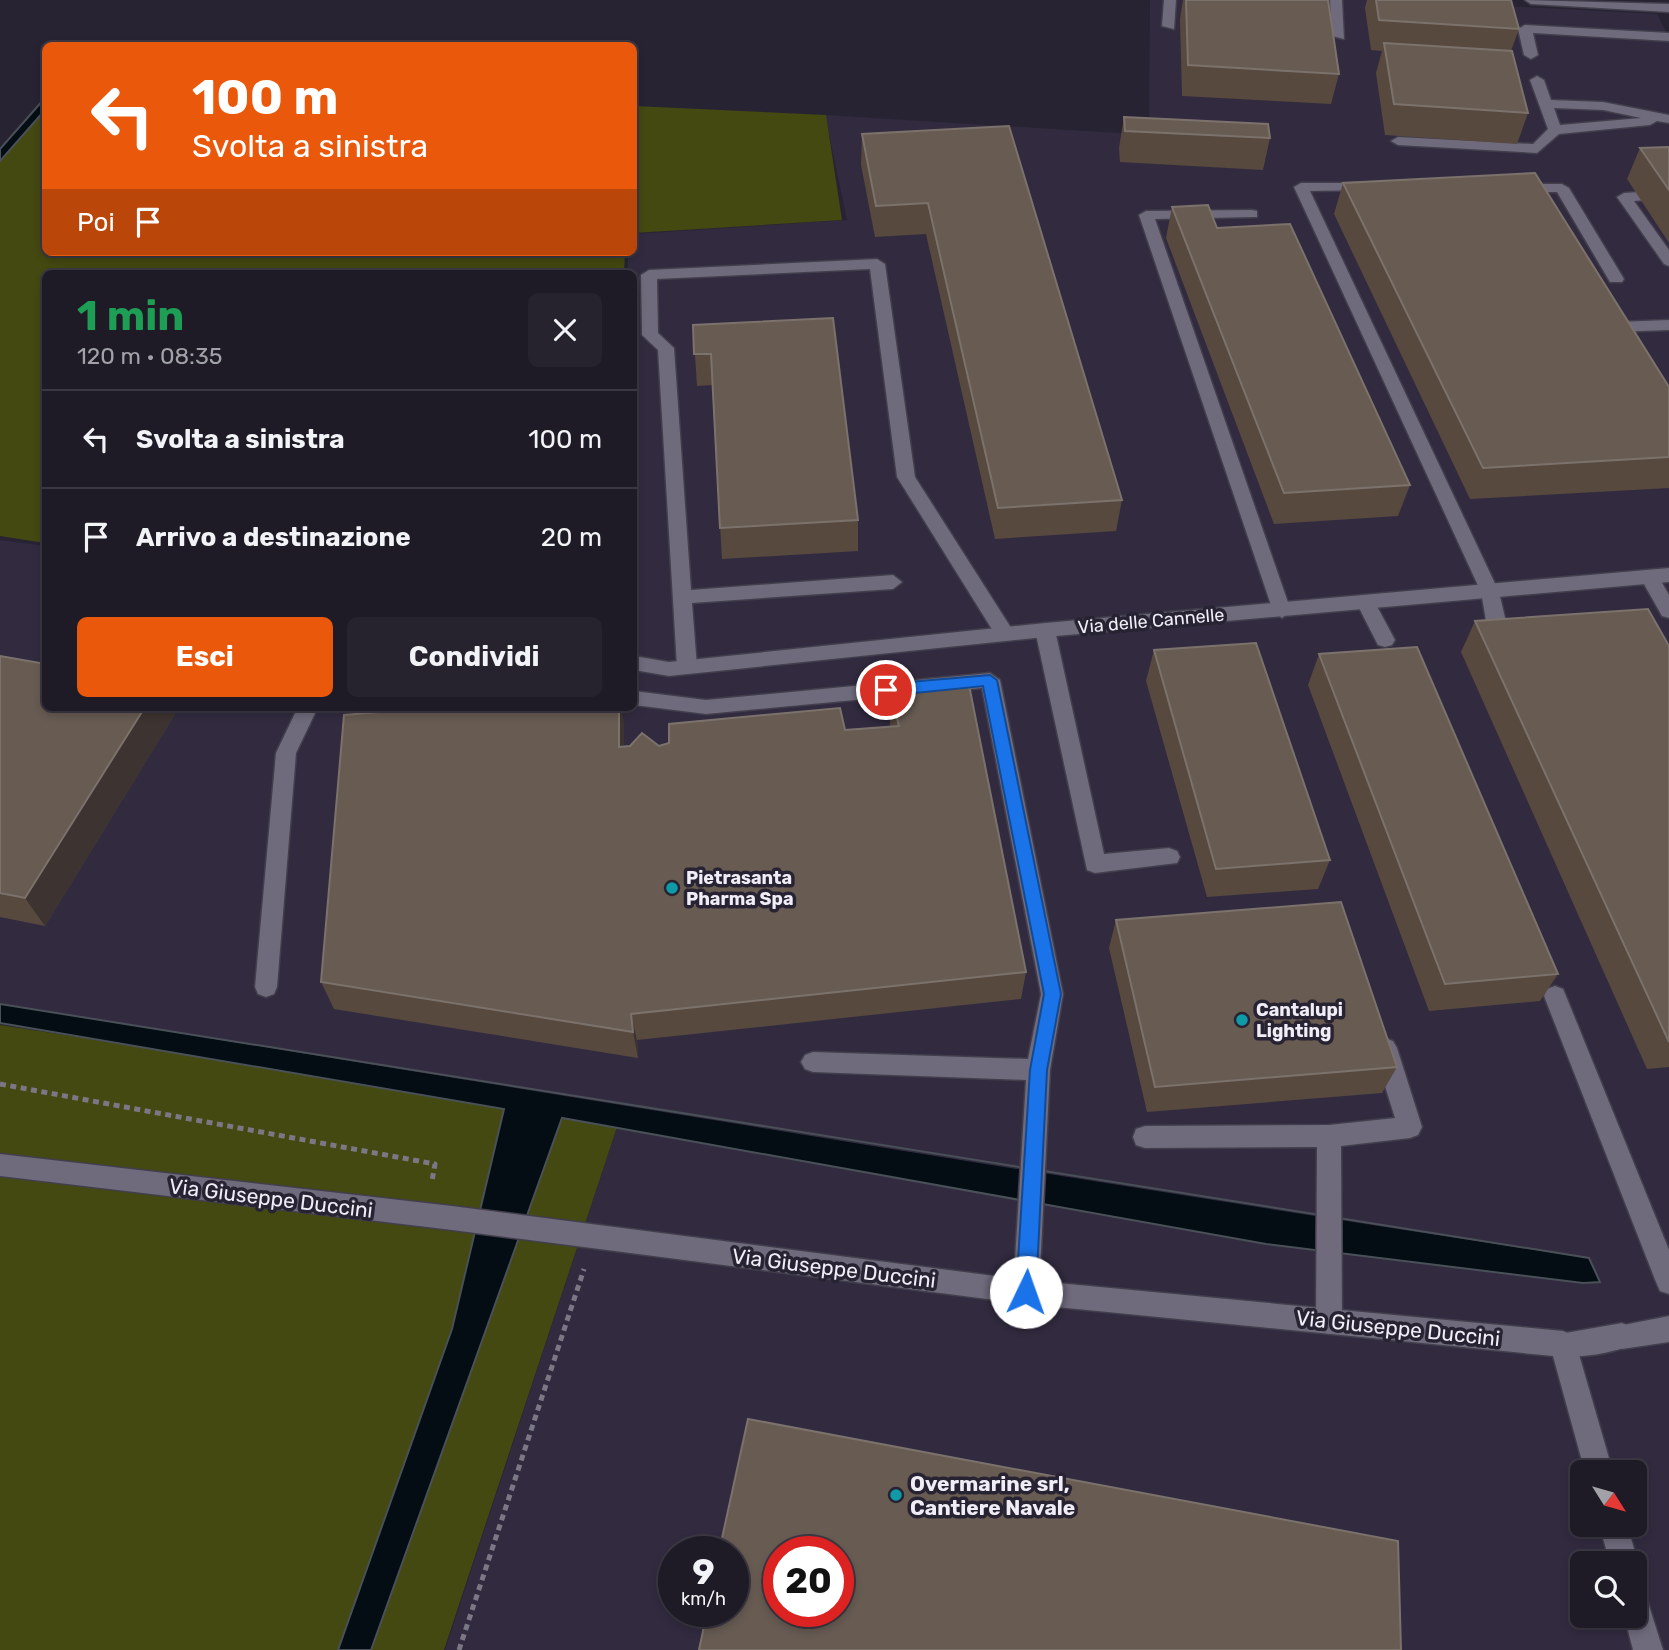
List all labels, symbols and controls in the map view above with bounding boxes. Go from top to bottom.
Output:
text: 100 m [192,68,338,126]
icon: left [77,70,168,161]
text: Svolta a sinistra [192,127,428,165]
icon: arrive [129,203,167,241]
text: Poi [77,207,115,238]
text: 1 min [77,291,184,341]
button: close [528,293,602,367]
text: 120 m · 08:35 [77,342,223,370]
icon: left [77,420,115,458]
text: Svolta a sinistra [136,424,345,455]
text: 100 m [528,424,602,455]
icon: arrive [77,518,115,556]
text: Arrivo a destinazione [136,522,411,553]
text: 20 m [541,522,602,553]
street label: Via delle Cannelle [1077,604,1225,638]
button: Esci [77,617,333,697]
button: Condividi [347,617,602,697]
pin [856,660,916,720]
icon: arrive [867,671,905,709]
place label: Pietrasanta Pharma Spa [686,867,794,910]
marker: Pietrasanta Pharma Spa [664,880,680,896]
place label: Cantalupi Lighting [1256,999,1343,1042]
marker: Cantalupi Lighting [1234,1012,1250,1028]
street label: Via Giuseppe Duccini [168,1173,374,1223]
street label: Via Giuseppe Duccini [731,1243,937,1293]
position arrow [989,1255,1063,1329]
street label: Via Giuseppe Duccini [1295,1305,1501,1351]
north arrow [1570,1460,1647,1536]
map controls [1570,1460,1647,1628]
place label: Overmarine srl, Cantiere Navale [910,1471,1075,1520]
marker: Overmarine srl, Cantiere Navale [888,1487,904,1503]
speed limit sign: 20 [763,1536,854,1627]
text: 9 [692,1551,715,1593]
button: search [1570,1551,1647,1628]
text: km/h [681,1588,726,1610]

